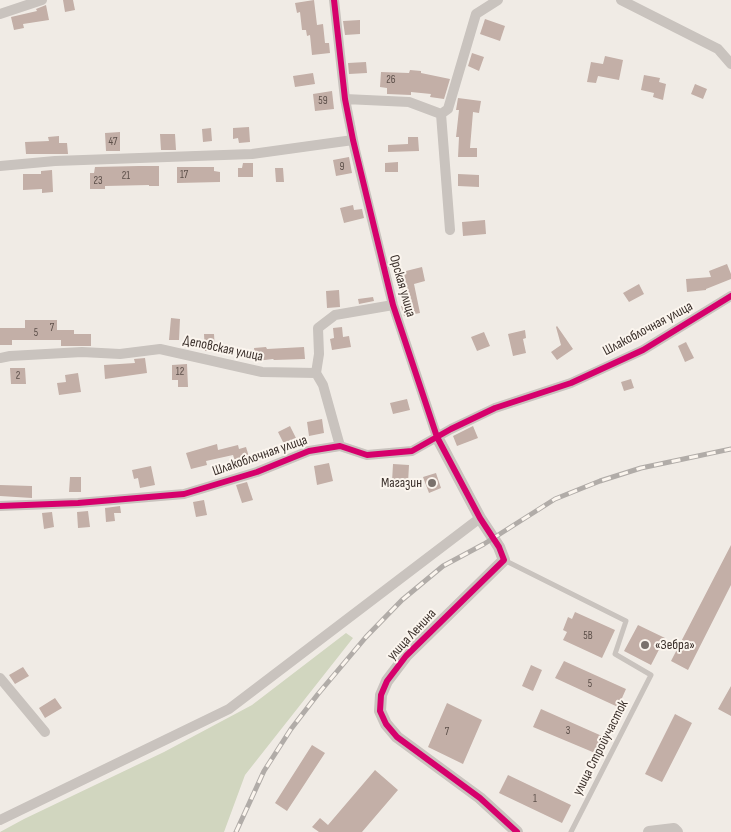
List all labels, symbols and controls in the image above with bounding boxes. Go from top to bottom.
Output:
house number: 26 [386,73,396,87]
house number: 59 [318,94,328,108]
house number: 47 [109,135,117,149]
house number: 9 [340,160,344,174]
house number: 17 [180,168,188,182]
house number: 21 [122,169,130,183]
house number: 23 [93,174,103,188]
street label: Орская улица [385,253,419,319]
street label: Шлакоблочная улица [600,298,696,360]
house number: 7 [50,321,54,335]
house number: 5 [34,326,38,340]
street label: Деповская улица [182,332,264,366]
house number: 12 [176,365,184,379]
house number: 2 [16,369,20,383]
street label: Шлакоблочная улица [210,432,310,480]
place label: Магазин [381,475,422,491]
marker: Магазин [426,477,438,489]
street label: улица Ленина [384,606,440,664]
house number: 5В [583,629,593,643]
place label: «Зебра» [655,637,695,653]
marker: «Зебра» [639,639,651,651]
house number: 5 [588,677,592,691]
street label: улица Стройучасток [570,698,632,798]
house number: 3 [566,724,570,738]
house number: 7 [445,725,449,739]
house number: 1 [533,792,537,806]

